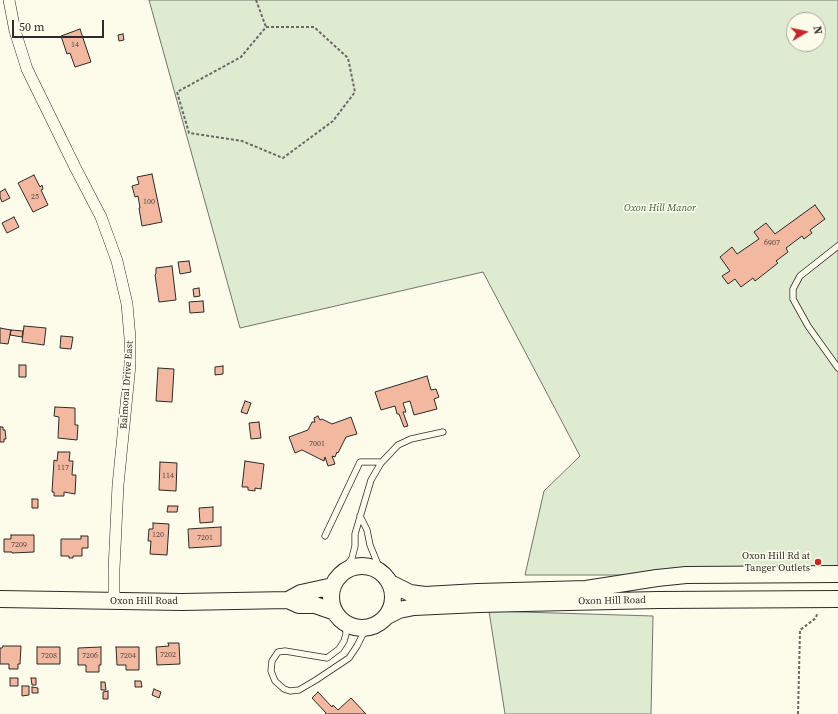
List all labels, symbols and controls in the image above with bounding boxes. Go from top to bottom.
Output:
scale bar [14,12,106,38]
north arrow [786,12,826,52]
text: 50 m [19,19,45,35]
text: N [809,25,825,35]
house number: 14 [71,40,79,50]
house number: 25 [31,192,39,202]
house number: 100 [143,197,155,207]
park label: Oxon Hill Manor [624,202,696,214]
house number: 6907 [764,238,780,248]
street label: Balmoral Drive East [118,340,136,430]
house number: 7001 [309,439,325,449]
house number: 117 [57,463,69,473]
house number: 114 [162,471,174,481]
house number: 120 [152,530,164,540]
house number: 7201 [197,533,213,543]
house number: 7209 [11,540,27,550]
place label: Oxon Hill Rd at Tanger Outlets [742,550,810,574]
marker: Oxon Hill Rd at Tanger Outlets [813,557,823,567]
street label: Oxon Hill Road [578,594,646,608]
street label: Oxon Hill Road [110,595,178,607]
house number: 7202 [160,650,176,660]
house number: 7208 [41,651,57,661]
house number: 7206 [82,651,98,661]
house number: 7204 [120,651,136,661]

